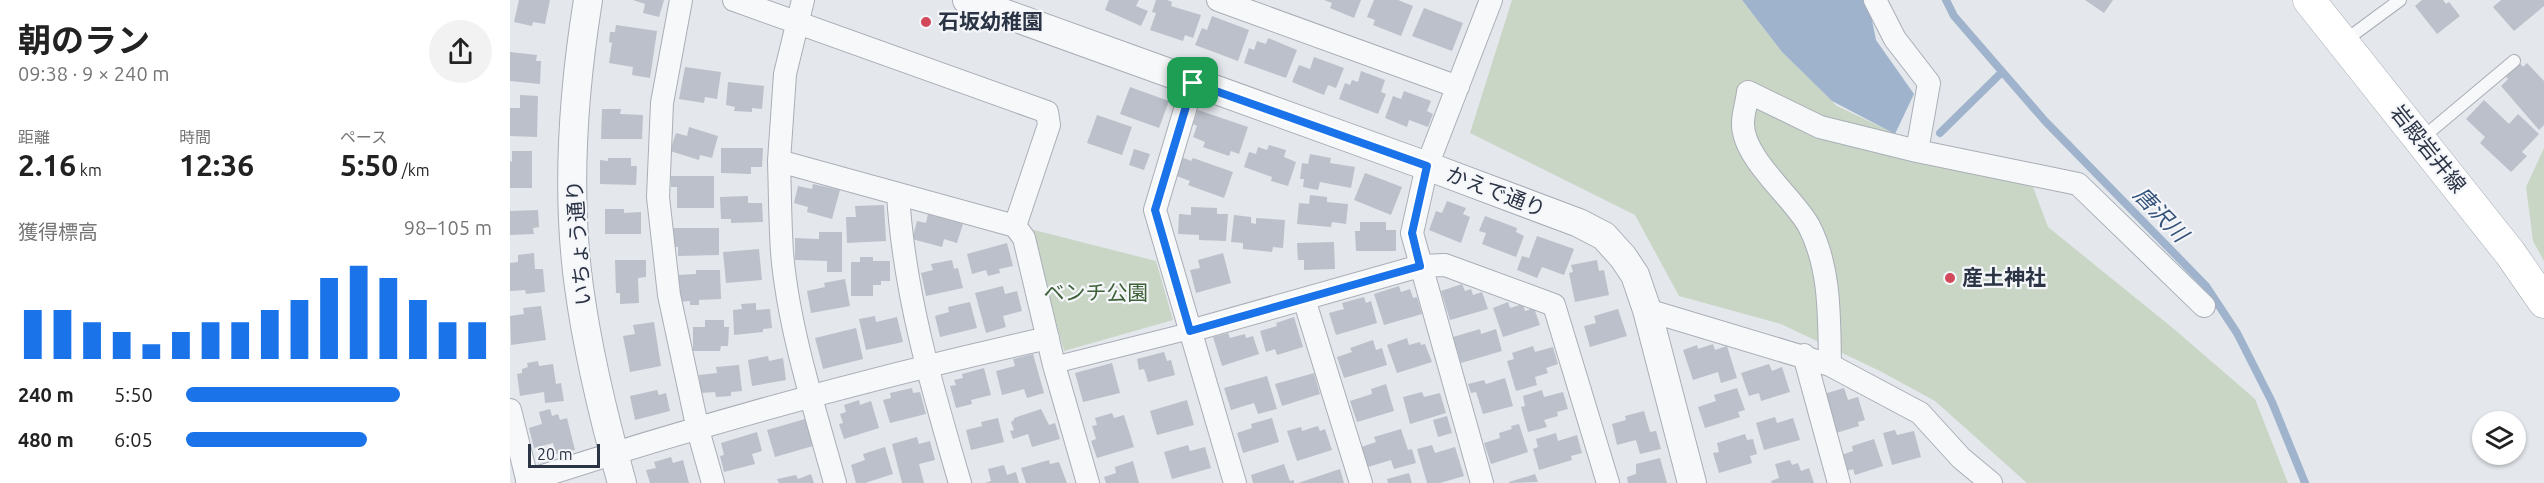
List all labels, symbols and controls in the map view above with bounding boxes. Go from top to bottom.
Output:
place label: 石坂幼稚園 [938,9,1043,33]
marker: 石坂幼稚園 [919,15,933,29]
button: share [429,20,492,83]
text: 朝のラン [18,21,150,58]
pin [1167,57,1218,108]
text: 09:38 · 9 × 240 m [18,62,170,85]
icon: arrive [1176,66,1209,99]
street label: 岩殿岩井線 [2386,100,2471,197]
text: 距離 [18,128,50,146]
text: 時間 [179,128,211,146]
text: ペース [340,128,387,146]
text: 2.16 [18,148,76,182]
text: 12:36 [179,148,254,182]
text: 5:50 [340,148,398,182]
text: km [76,161,102,179]
text: /km [398,161,430,179]
street label: かえで通り [1443,161,1549,221]
street label: いちょう通り [562,179,594,307]
water label: 唐沢川 [2129,181,2195,248]
text: 98–105 m [404,216,492,239]
text: 獲得標高 [18,220,98,243]
place label: 産土神社 [1962,265,2046,289]
marker: 産土神社 [1943,271,1957,285]
park label: ベンチ公園 [1044,280,1149,304]
text: 240 m [18,383,74,406]
text: 5:50 [114,383,153,406]
map controls [2472,411,2526,465]
button: layers [2472,411,2526,465]
text: 480 m [18,428,74,451]
text: 6:05 [114,428,153,451]
scale bar [528,441,600,468]
text: 20 m [537,445,573,463]

